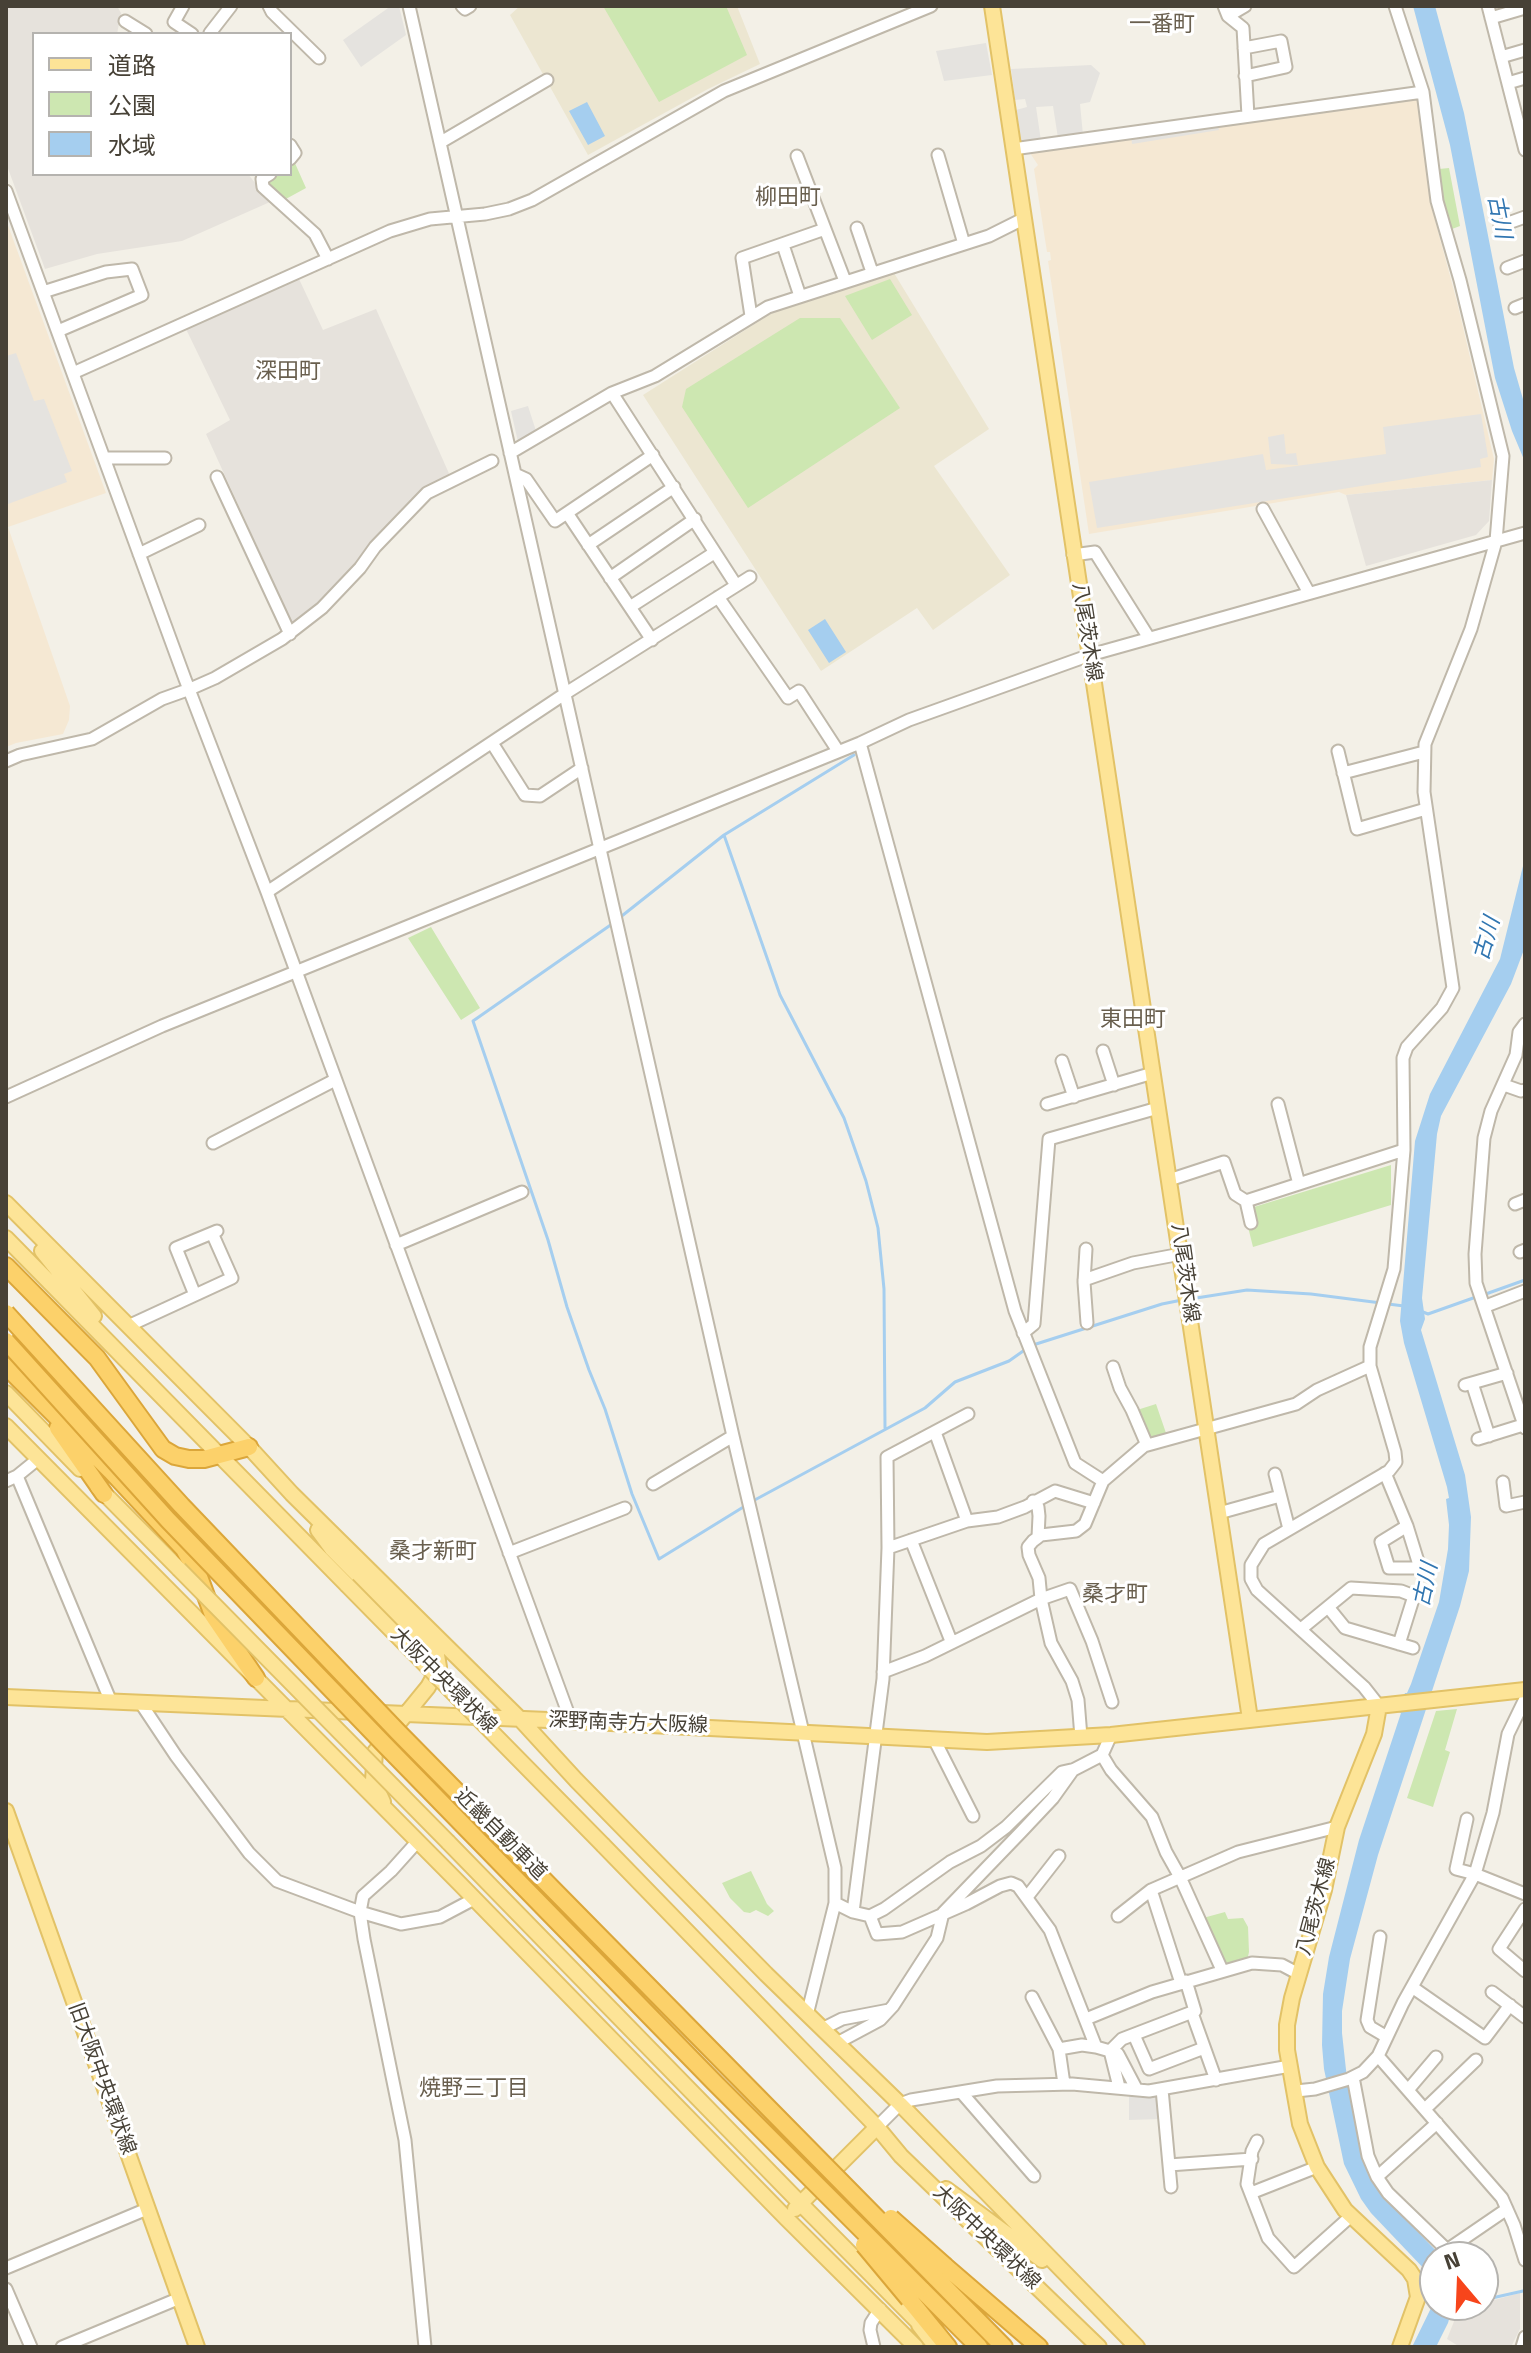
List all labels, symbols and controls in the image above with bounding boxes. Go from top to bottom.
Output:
district label: 一番町 [1129,13,1195,39]
legend [32,32,292,176]
text: 道路 [108,47,156,83]
text: 公園 [108,87,156,123]
text: 水域 [108,127,156,163]
district label: 柳田町 [755,186,821,212]
water label: 古川 [1481,193,1515,241]
district label: 深田町 [255,360,321,386]
street label: 八尾茨木線 [1066,581,1106,683]
water label: 古川 [1469,914,1507,964]
district label: 東田町 [1100,1008,1166,1034]
street label: 八尾茨木線 [1165,1222,1203,1324]
district label: 桑才新町 [389,1540,477,1566]
water label: 古川 [1410,1561,1444,1609]
district label: 桑才町 [1082,1583,1148,1609]
street label: 大阪中央環状線 [385,1623,501,1739]
street label: 深野南寺方大阪線 [548,1709,708,1739]
street label: 近畿自動車道 [449,1784,551,1886]
street label: 八尾茨木線 [1292,1856,1342,1958]
street label: 旧大阪中央環状線 [62,2000,140,2158]
district label: 焼野三丁目 [419,2077,529,2103]
street label: 大阪中央環状線 [927,2181,1045,2295]
north arrow [1419,2241,1499,2321]
text: N [1439,2242,1465,2279]

